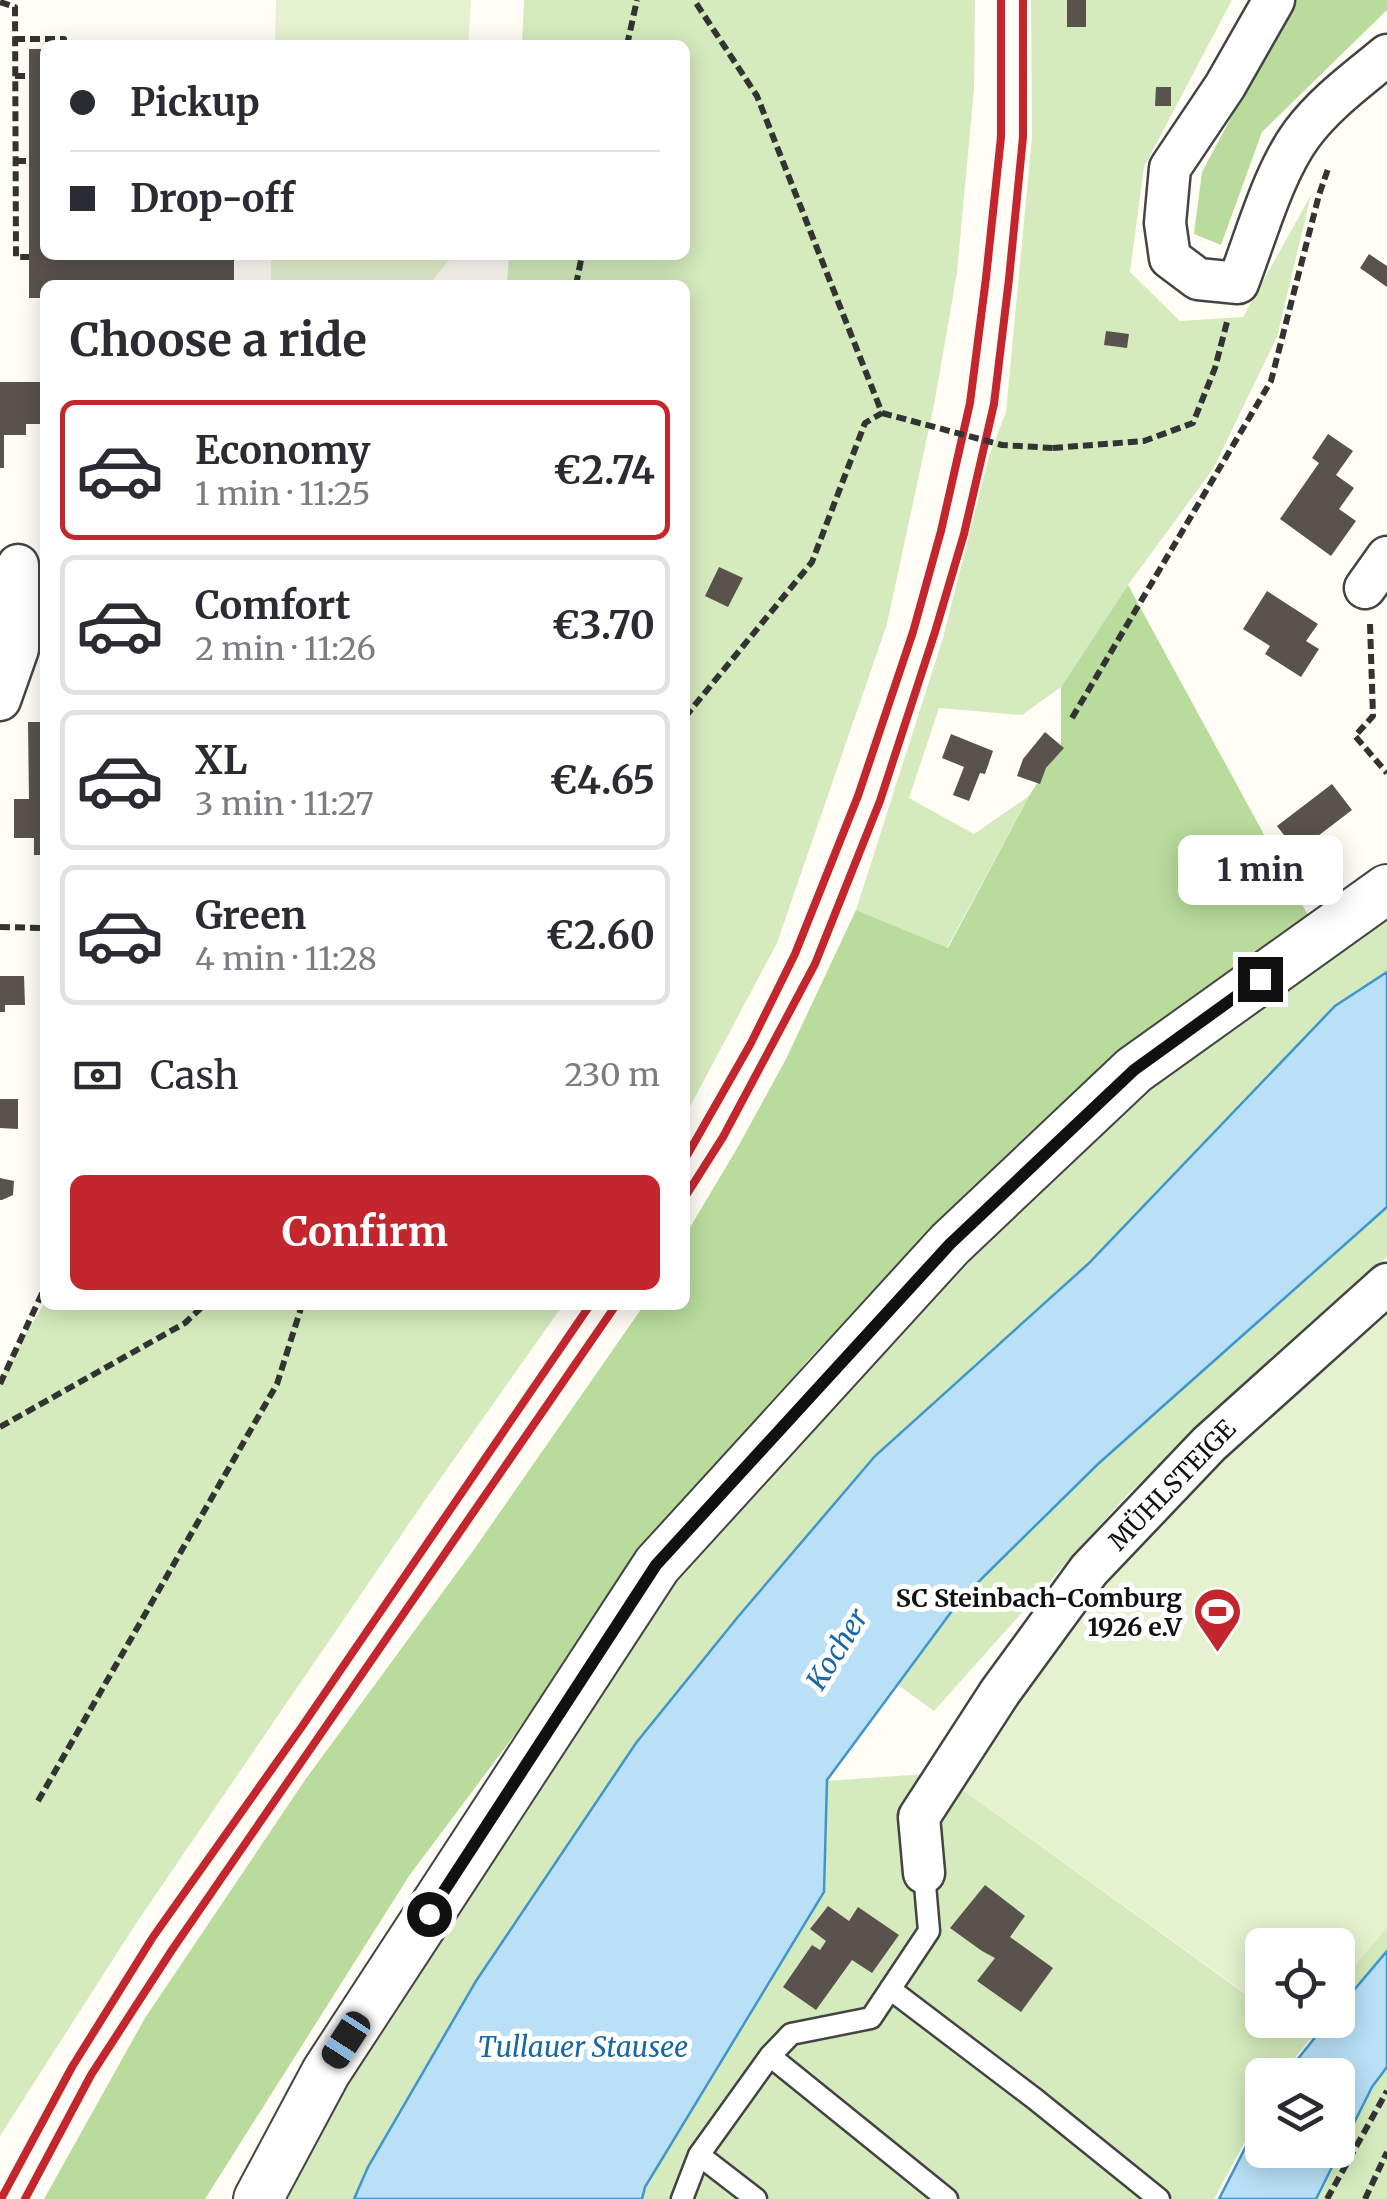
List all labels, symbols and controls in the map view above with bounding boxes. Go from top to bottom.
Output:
text: Pickup [130,79,260,126]
text: Drop-off [130,175,295,222]
text: Choose a ride [70,312,367,368]
icon: car [75,425,165,515]
text: Economy [195,427,370,474]
text: €2.74 [553,447,655,494]
text: 1 min · 11:25 [195,474,370,514]
icon: car [75,580,165,670]
text: Comfort [195,582,351,629]
text: €3.70 [551,602,655,649]
text: 2 min · 11:26 [195,629,376,669]
icon: car [75,735,165,825]
text: XL [195,737,247,784]
text: €4.65 [549,757,655,804]
text: 3 min · 11:27 [195,784,374,824]
callout: 1 min [1178,834,1342,904]
text: 1 min [1217,850,1304,890]
icon: car [75,890,165,980]
text: Green [195,892,306,939]
text: €2.60 [546,912,655,959]
text: 4 min · 11:28 [195,939,377,979]
route end [1238,957,1283,1002]
icon: cash [70,1048,125,1103]
text: Cash [150,1052,239,1099]
text: 230 m [564,1055,660,1095]
button: Confirm [70,1175,660,1290]
street label: MÜHLSTEIGE [1102,1413,1242,1557]
place label: SC Steinbach-Comburg 1926 e.V [896,1582,1183,1643]
sports icon: SC Steinbach-Comburg 1926 e.V [1191,1586,1243,1654]
water label: Kocher [798,1601,876,1697]
route start [407,1892,452,1937]
map controls [1245,1928,1355,2168]
button: locate [1245,1928,1355,2038]
car [317,2007,375,2073]
water label: Tullauer Stausee [478,2029,688,2065]
button: layers [1245,2058,1355,2168]

